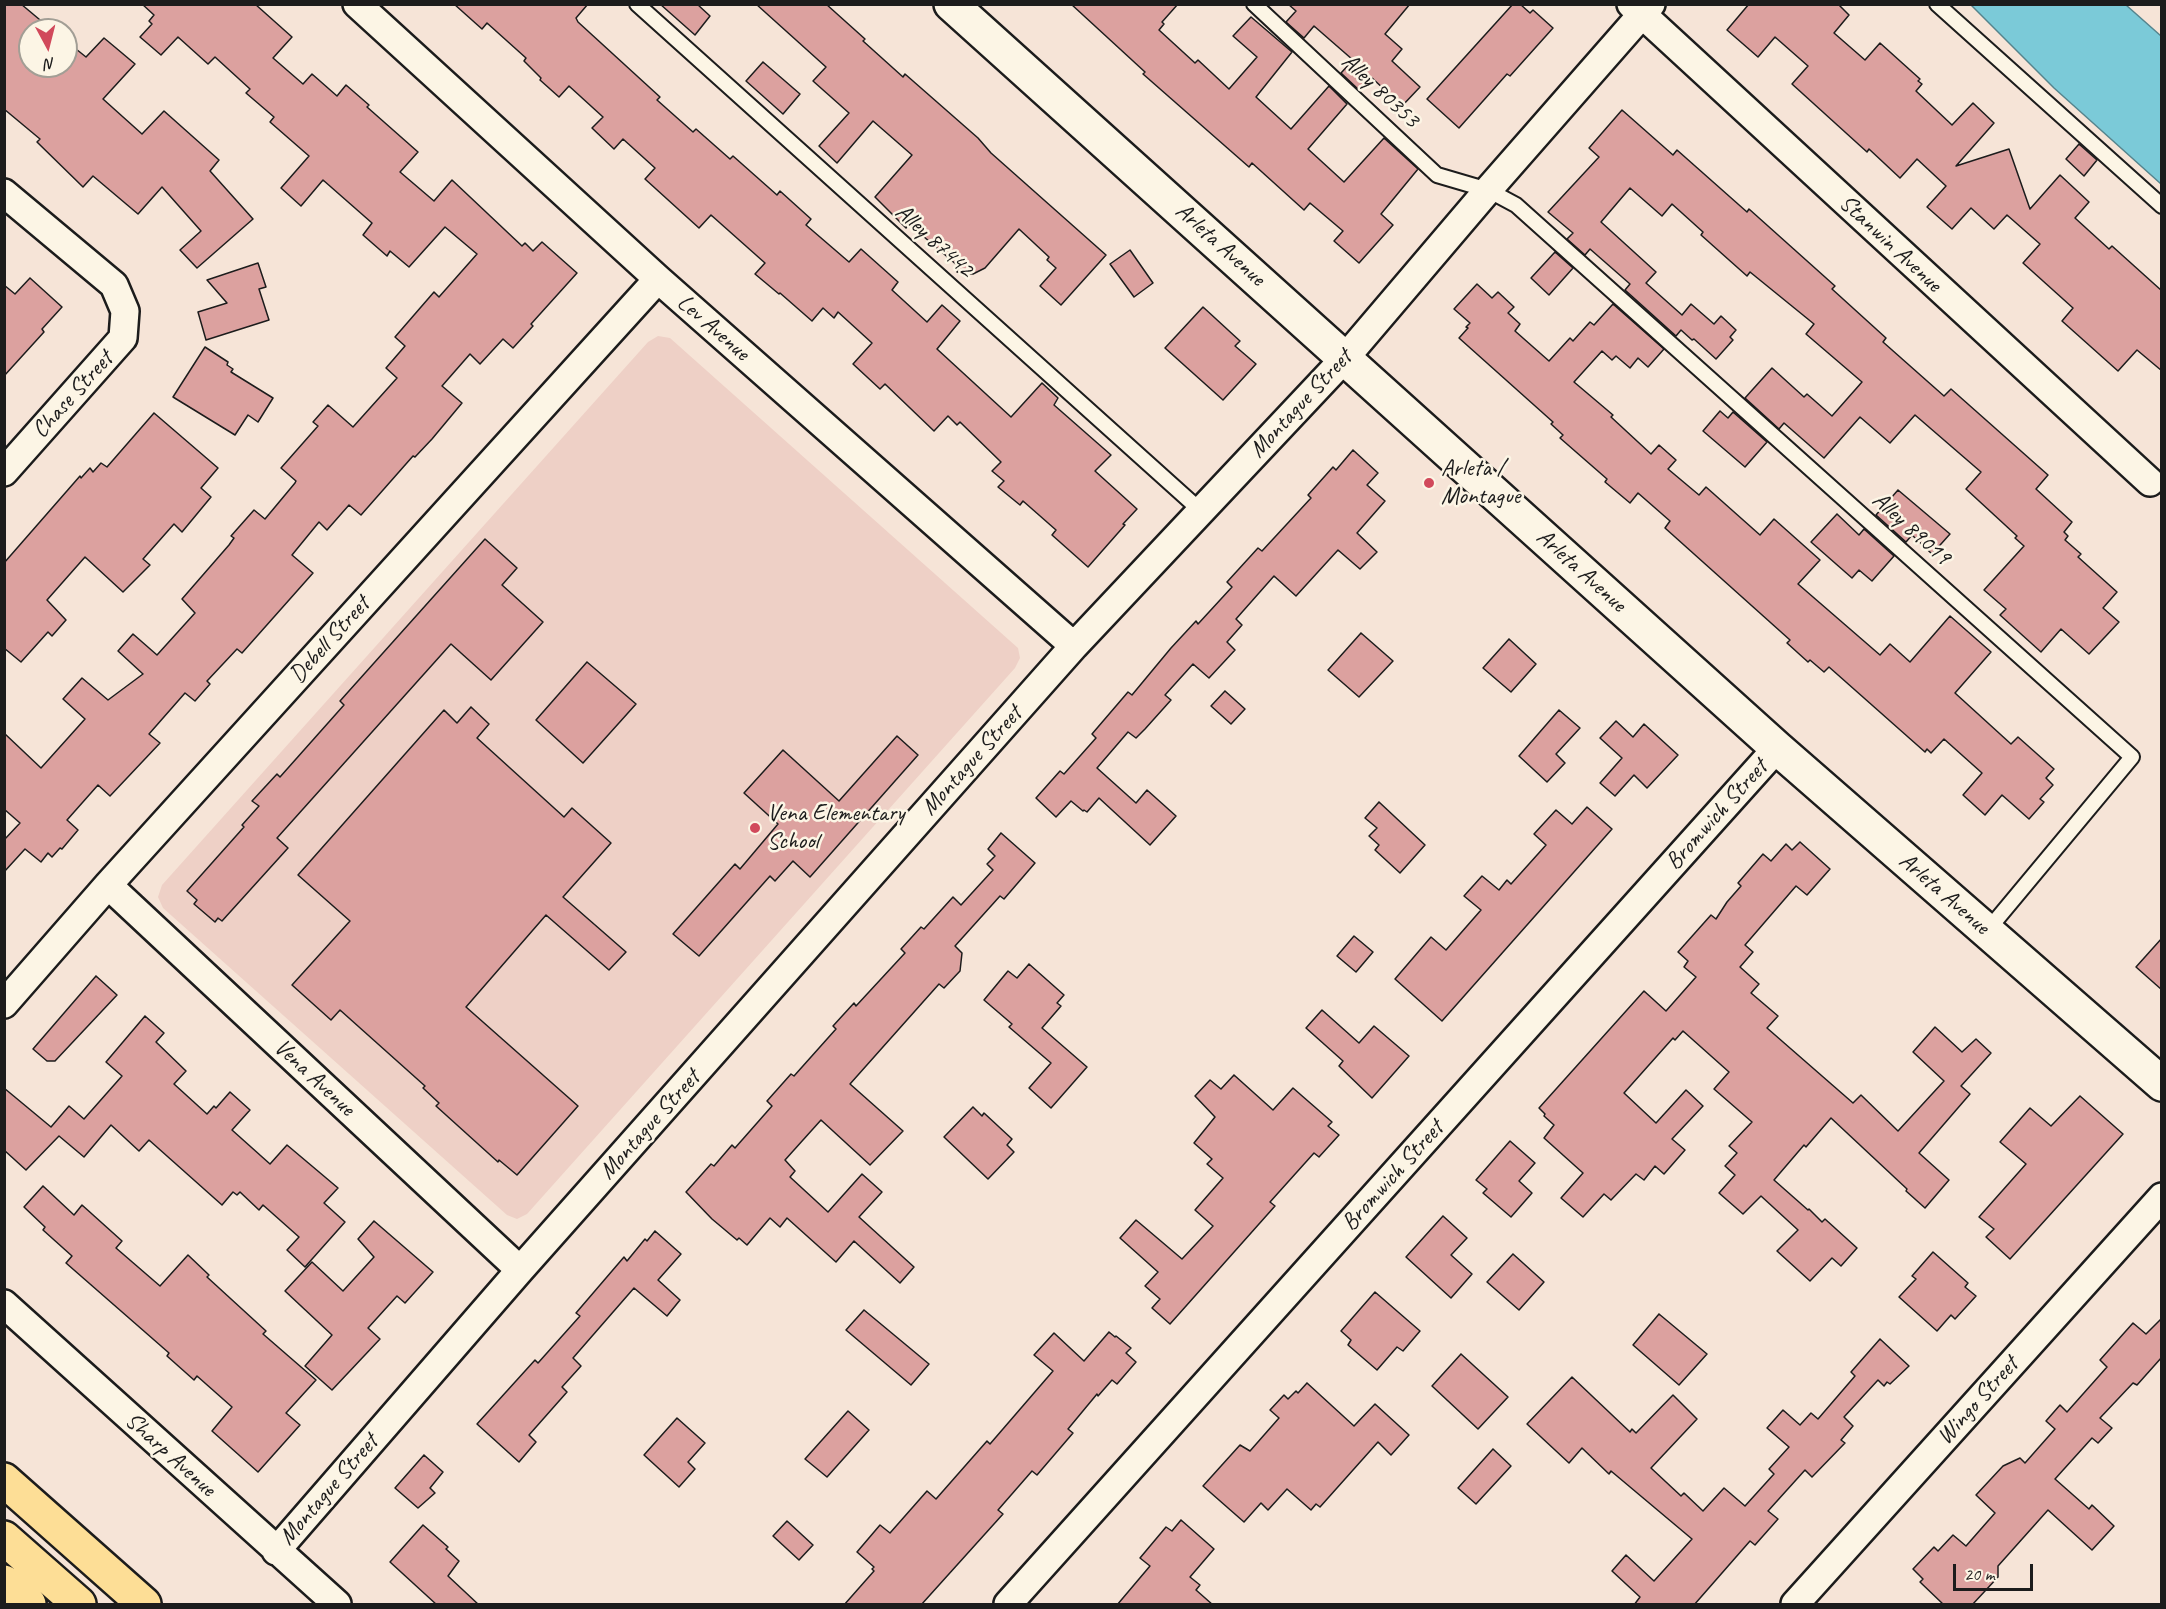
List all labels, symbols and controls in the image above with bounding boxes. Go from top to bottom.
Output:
north arrow [18,18,78,78]
street label: Alley 80353 [1335,48,1425,134]
text: N [44,53,56,74]
street label: Stanwin Avenue [1833,189,1947,299]
street label: Arleta Avenue [1169,197,1271,293]
street label: Alley 87442 [889,198,979,284]
street label: Lev Avenue [671,289,755,367]
street label: Montague Street [1244,344,1358,464]
street label: Chase Street [26,346,120,444]
place label: Arleta / Montague [1441,455,1520,511]
marker: Arleta / Montague [1422,476,1436,490]
street label: Alley 89019 [1866,486,1956,572]
street label: Arleta Avenue [1530,523,1632,619]
street label: Debell Street [284,591,376,689]
street label: Montague Street [915,700,1029,822]
street label: Bromwich Street [1660,754,1774,876]
place label: Vena Elementary School [767,800,905,856]
marker: Vena Elementary School [748,821,762,835]
street label: Arleta Avenue [1893,847,1995,941]
street label: Vena Avenue [268,1033,360,1123]
street label: Montague Street [593,1064,707,1186]
street label: Bromwich Street [1336,1115,1450,1237]
street label: Wingo Street [1931,1351,2025,1451]
street label: Sharp Avenue [119,1407,221,1503]
street label: Montague Street [273,1429,385,1551]
scale bar [1956,1552,2036,1590]
text: 20 m [1964,1563,1995,1585]

